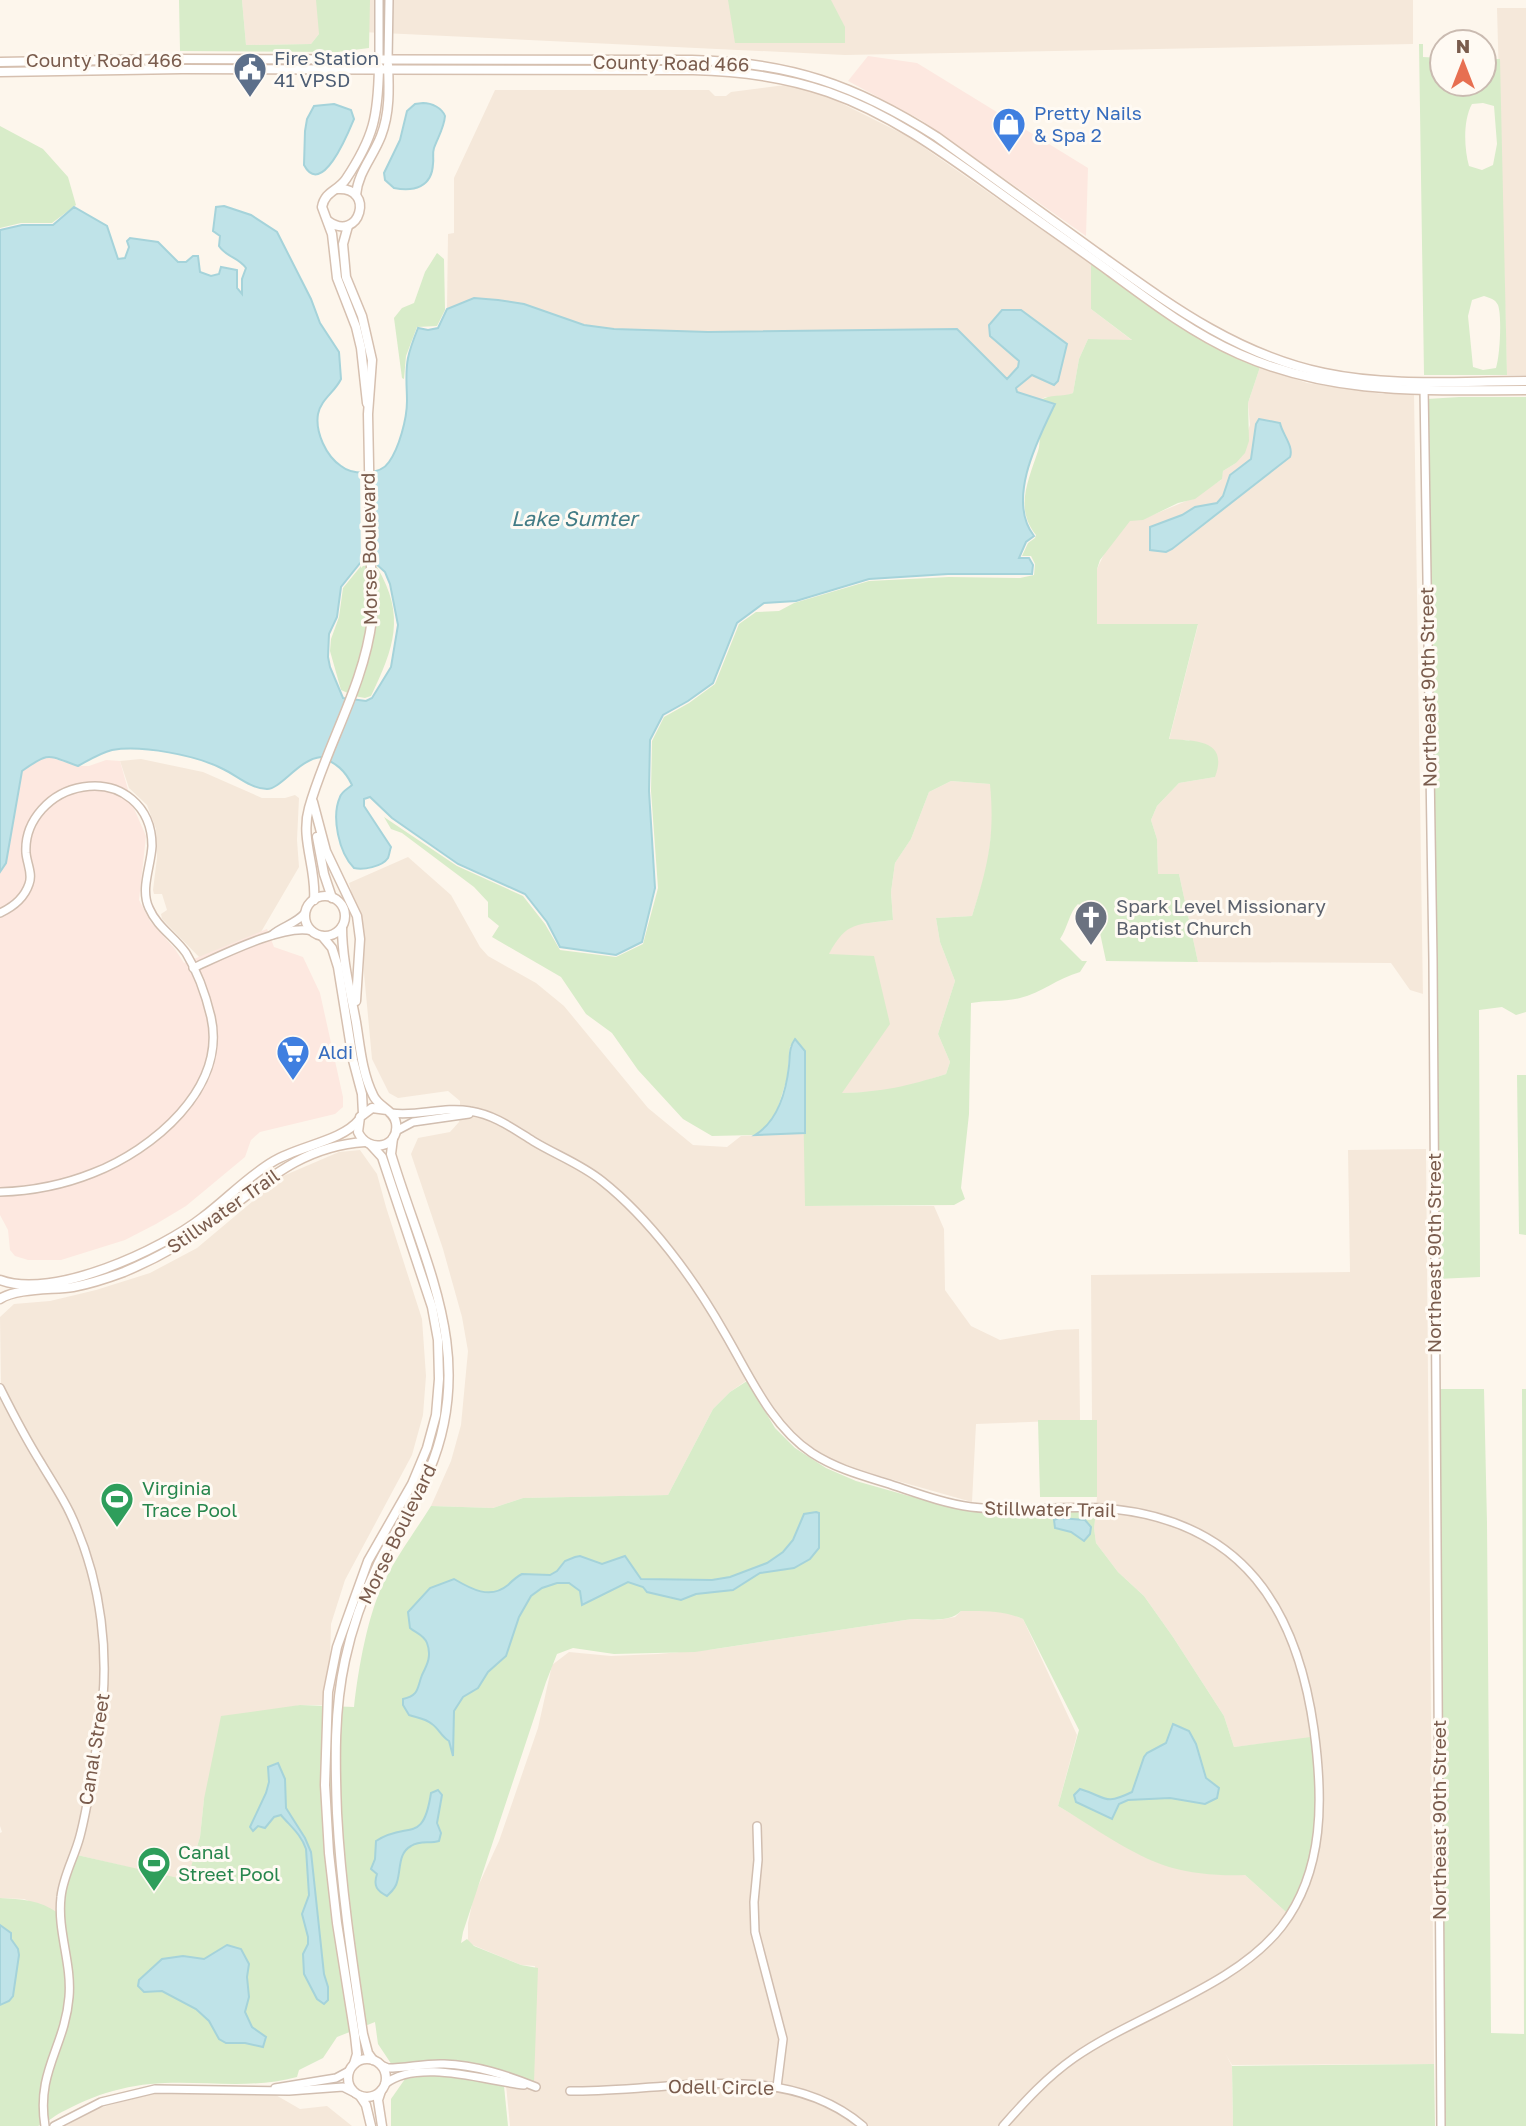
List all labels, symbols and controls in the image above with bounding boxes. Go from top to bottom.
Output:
north arrow [1428,28,1498,98]
text: N [1456,34,1470,57]
place label: Fire Station 41 VPSD [274,46,379,91]
street label: County Road 466 [26,48,182,71]
public building icon: Fire Station 41 VPSD [231,50,269,99]
street label: County Road 466 [593,50,749,75]
place label: Pretty Nails & Spa 2 [1034,101,1142,146]
shop icon: Pretty Nails & Spa 2 [990,105,1028,154]
street label: Morse Boulevard [356,472,381,626]
water label: Lake Sumter [511,505,640,531]
street label: Northeast 90th Street [1414,587,1441,788]
place label: Spark Level Missionary Baptist Church [1116,894,1326,939]
church icon: Spark Level Missionary Baptist Church [1072,898,1110,947]
supermarket icon: Aldi [274,1033,312,1082]
place label: Aldi [318,1040,353,1063]
street label: Northeast 90th Street [1422,1153,1445,1353]
street label: Stillwater Trail [162,1163,283,1258]
street label: Morse Boulevard [353,1460,440,1608]
place label: Virginia Trace Pool [142,1476,237,1521]
sports icon: Virginia Trace Pool [98,1480,136,1529]
street label: Stillwater Trail [984,1496,1116,1521]
street label: Canal Street [73,1691,114,1807]
street label: Northeast 90th Street [1427,1720,1450,1920]
place label: Canal Street Pool [178,1840,280,1885]
sports icon: Canal Street Pool [135,1844,173,1893]
street label: Odell Circle [668,2074,774,2099]

